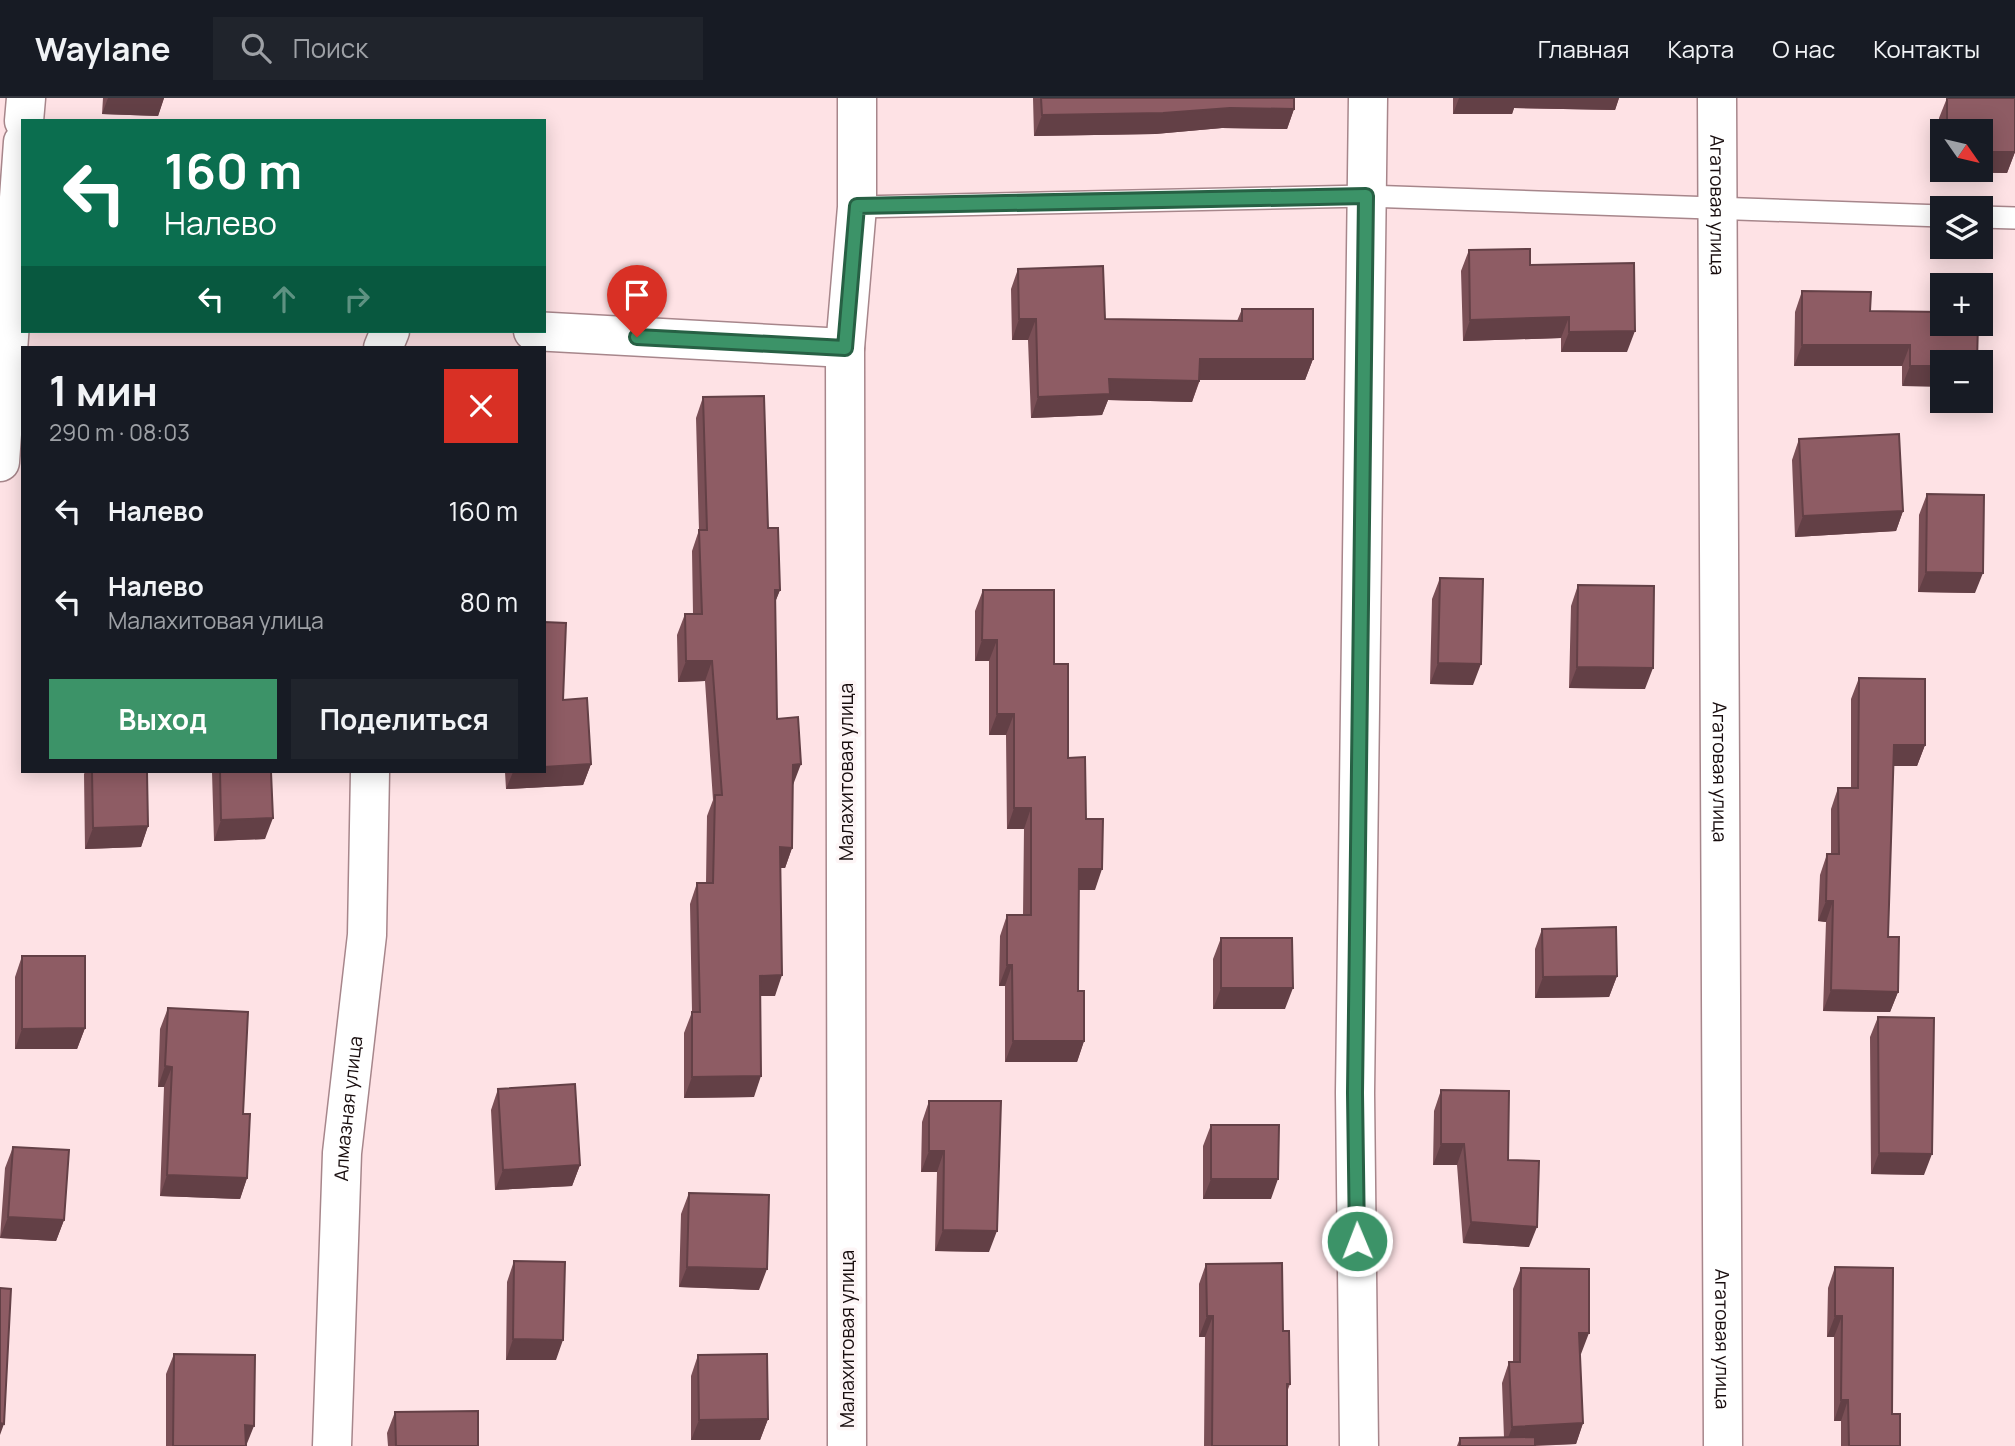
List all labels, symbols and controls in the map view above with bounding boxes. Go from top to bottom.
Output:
search box [213,17,703,80]
text: Waylane [35,26,171,71]
icon: search [237,29,275,67]
text: Поиск [293,30,368,66]
text: Главная [1538,32,1629,65]
text: Карта [1667,32,1734,65]
text: О нас [1772,32,1835,65]
text: Контакты [1873,32,1980,65]
north arrow [1930,119,1993,182]
map controls [1930,119,1993,413]
street label: Агатовая улица [1704,135,1731,275]
text: 160 m [164,137,302,204]
icon: left [49,147,140,238]
button: layers [1930,196,1993,259]
text: Налево [164,201,277,245]
pin [607,265,667,337]
button: + [1930,273,1993,336]
icon: arrive [618,276,656,314]
icon: left [192,280,230,318]
icon: ahead [265,280,303,318]
icon: right [338,280,376,318]
button: − [1930,350,1993,413]
text: 1 мин [49,361,158,419]
button: close [444,369,518,443]
text: 290 m · 08:03 [49,416,190,448]
icon: left [49,492,87,530]
text: Налево [108,493,204,529]
text: 160 m [449,493,518,529]
text: Налево [108,568,204,604]
icon: left [49,583,87,621]
text: 80 m [460,584,518,620]
text: Малахитовая улица [108,604,324,636]
button: Выход [49,679,277,759]
button: Поделиться [291,679,518,759]
street label: Малахитовая улица [833,683,859,861]
street label: Агатовая улица [1707,702,1733,842]
street label: Алмазная улица [328,1034,368,1182]
position arrow [1320,1204,1394,1278]
street label: Малахитовая улица [834,1250,860,1428]
street label: Агатовая улица [1709,1269,1736,1409]

